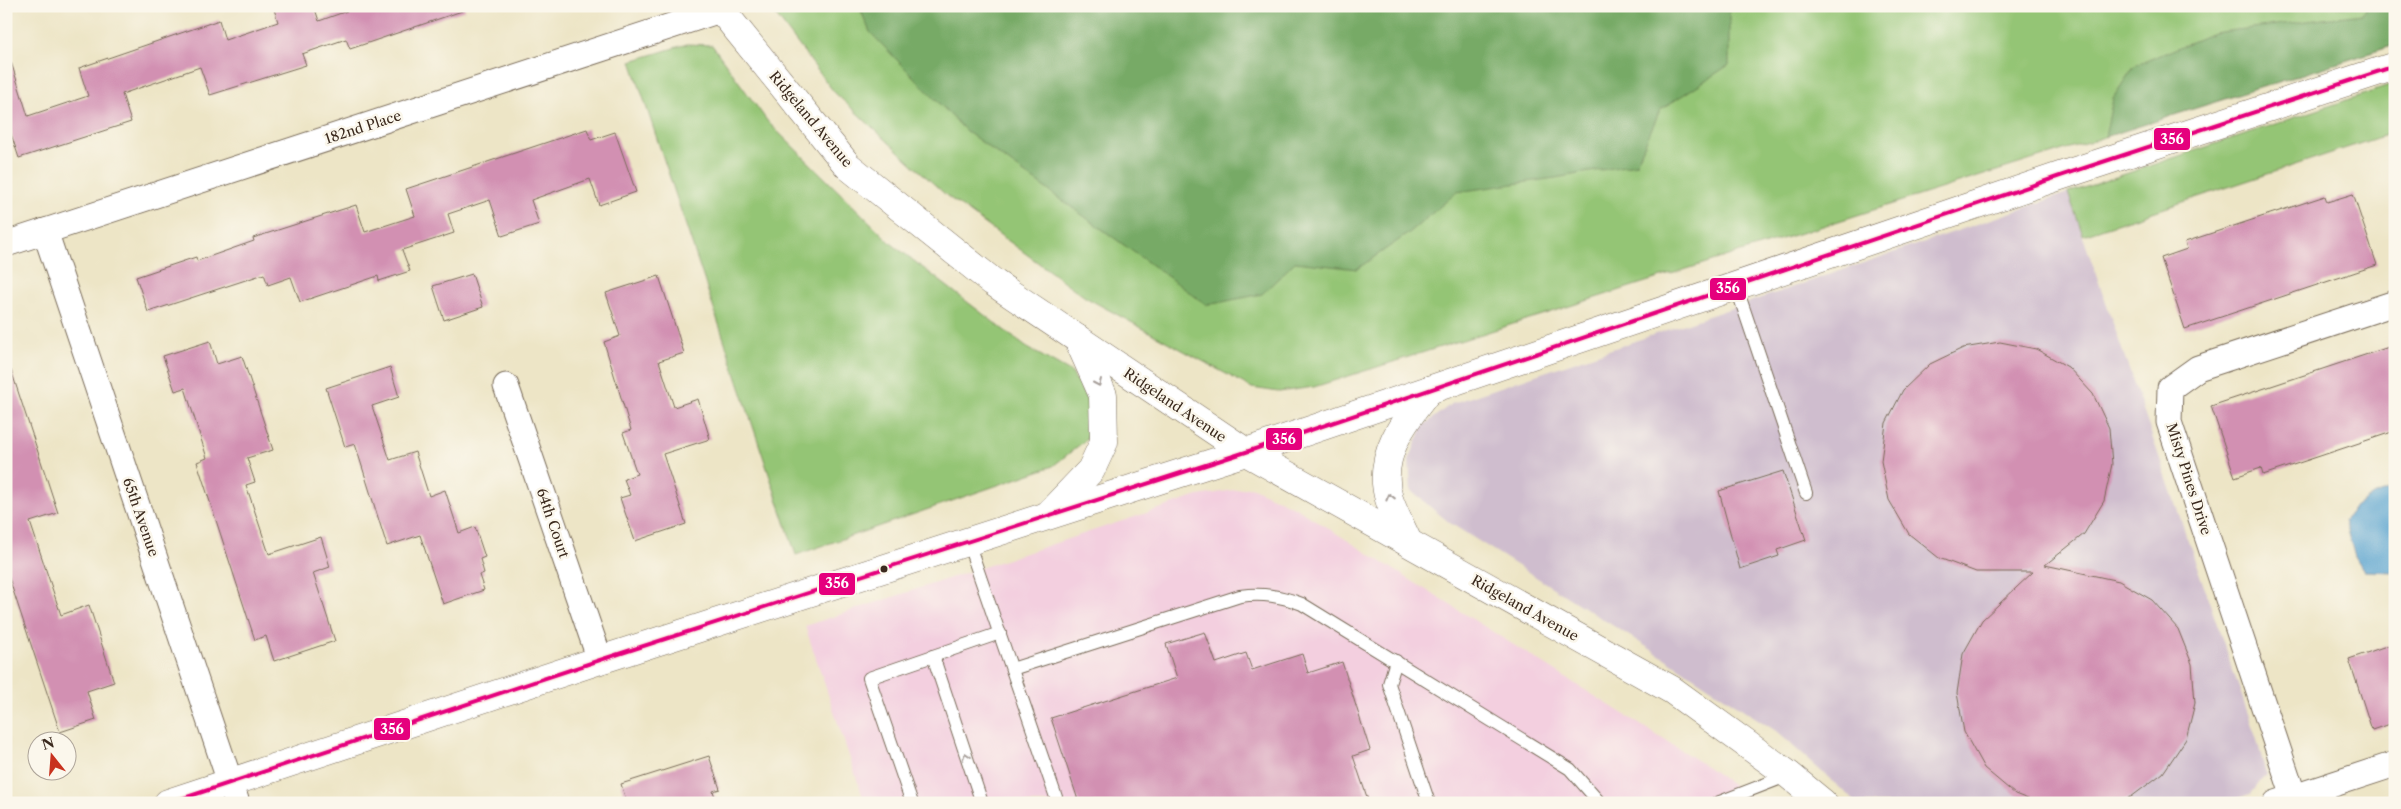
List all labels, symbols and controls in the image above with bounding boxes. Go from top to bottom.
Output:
street label: Ridgeland Avenue [766,67,857,171]
street label: 182nd Place [323,106,404,148]
line badge: 356 [2153,127,2191,151]
text: 356 [2160,130,2184,148]
line badge: 356 [1709,277,1747,301]
text: 356 [1716,279,1740,297]
street label: Ridgeland Avenue [1120,364,1230,446]
one-way arrow [1091,378,1102,387]
street label: Misty Pines Drive [2162,421,2216,537]
line badge: 356 [1265,427,1303,451]
text: 356 [1272,430,1296,448]
street label: 65th Avenue [119,475,163,559]
street label: 64th Court [533,486,573,560]
one-way arrow [1385,493,1396,502]
unlabelled marker [879,564,889,574]
street label: Ridgeland Avenue [1468,571,1582,645]
line badge: 356 [818,572,856,596]
text: 356 [825,574,849,592]
line badge: 356 [373,717,411,741]
text: 356 [380,720,404,738]
north arrow [28,732,78,782]
text: N [40,733,57,754]
one-way arrow [962,753,972,761]

